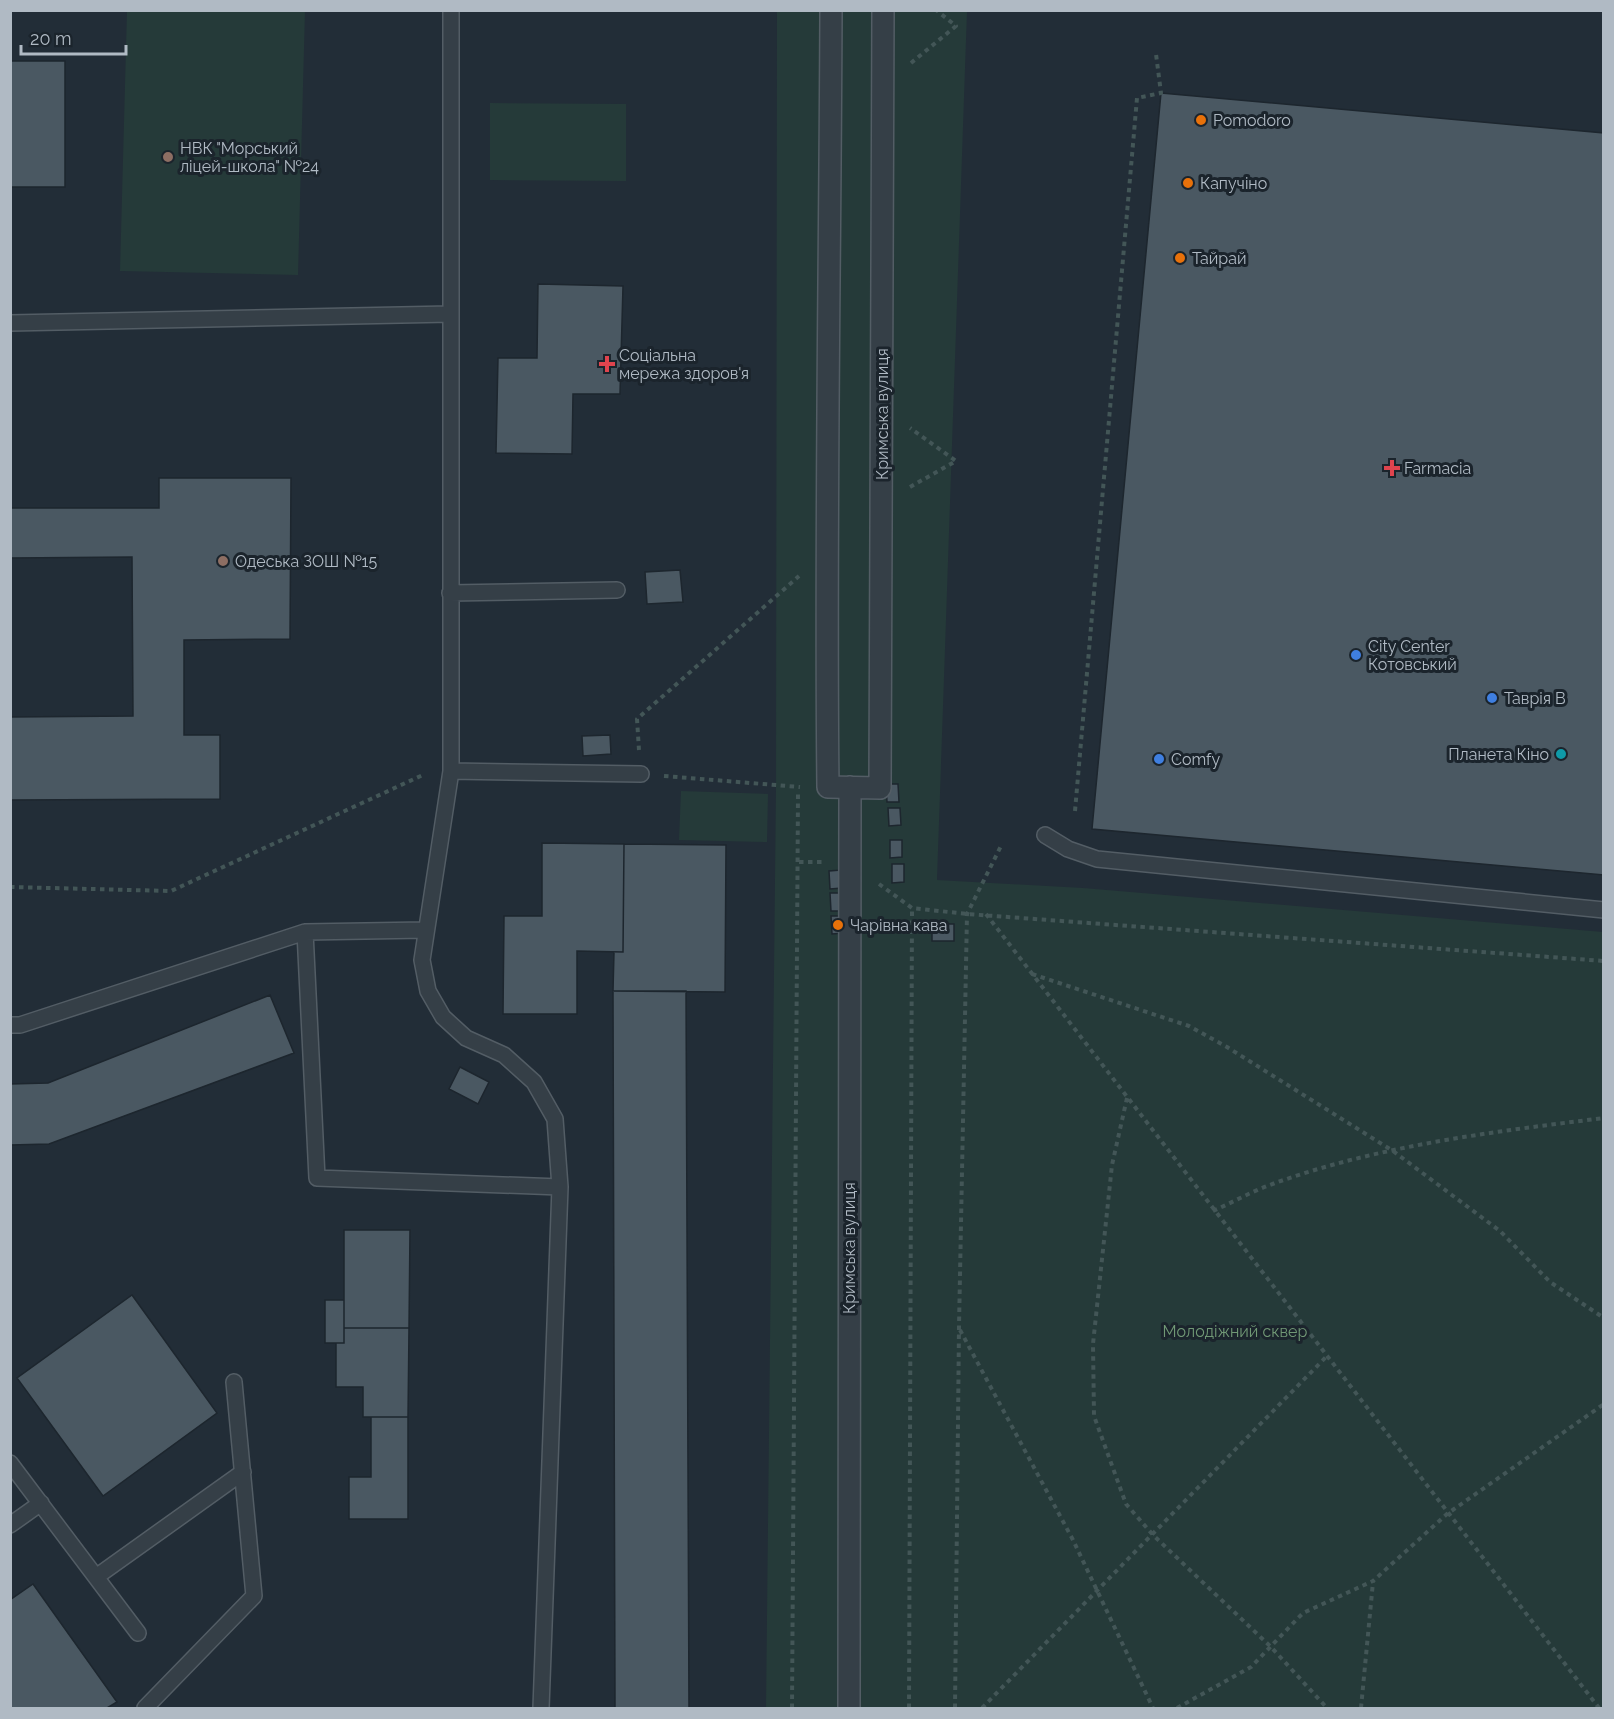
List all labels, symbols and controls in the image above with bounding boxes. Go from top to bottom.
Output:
scale bar [21,18,126,56]
text: 20 m [30,28,72,49]
place label: Pomodoro [1213,111,1291,130]
marker: Pomodoro [1194,113,1208,127]
place label: НВК "Морський ліцей-школа" №24 [180,139,319,176]
marker: НВК "Морський ліцей-школа" №24 [161,150,175,164]
place label: Капучіно [1200,174,1267,193]
marker: Капучіно [1181,176,1195,190]
place label: Тайрай [1192,249,1246,268]
marker: Тайрай [1173,251,1187,265]
place label: Соціальна мережа здоров'я [619,346,749,383]
street label: Кримська вулиця [873,348,892,480]
marker: Соціальна мережа здоров'я [600,357,614,371]
place label: Farmacia [1404,459,1471,478]
marker: Farmacia [1385,461,1399,475]
place label: Одеська ЗОШ №15 [235,552,377,571]
marker: Одеська ЗОШ №15 [216,554,230,568]
place label: City Center Котовський [1368,637,1457,674]
marker: City Center Котовський [1349,648,1363,662]
place label: Таврія В [1504,689,1566,708]
marker: Таврія В [1485,691,1499,705]
place label: Планета Кіно [1448,745,1549,764]
marker: Планета Кіно [1554,747,1568,761]
place label: Comfy [1171,750,1220,769]
marker: Comfy [1152,752,1166,766]
place label: Чарівна кава [850,916,947,935]
marker: Чарівна кава [831,918,845,932]
street label: Кримська вулиця [840,1182,859,1314]
park label: Молодіжний сквер [1163,1322,1308,1341]

